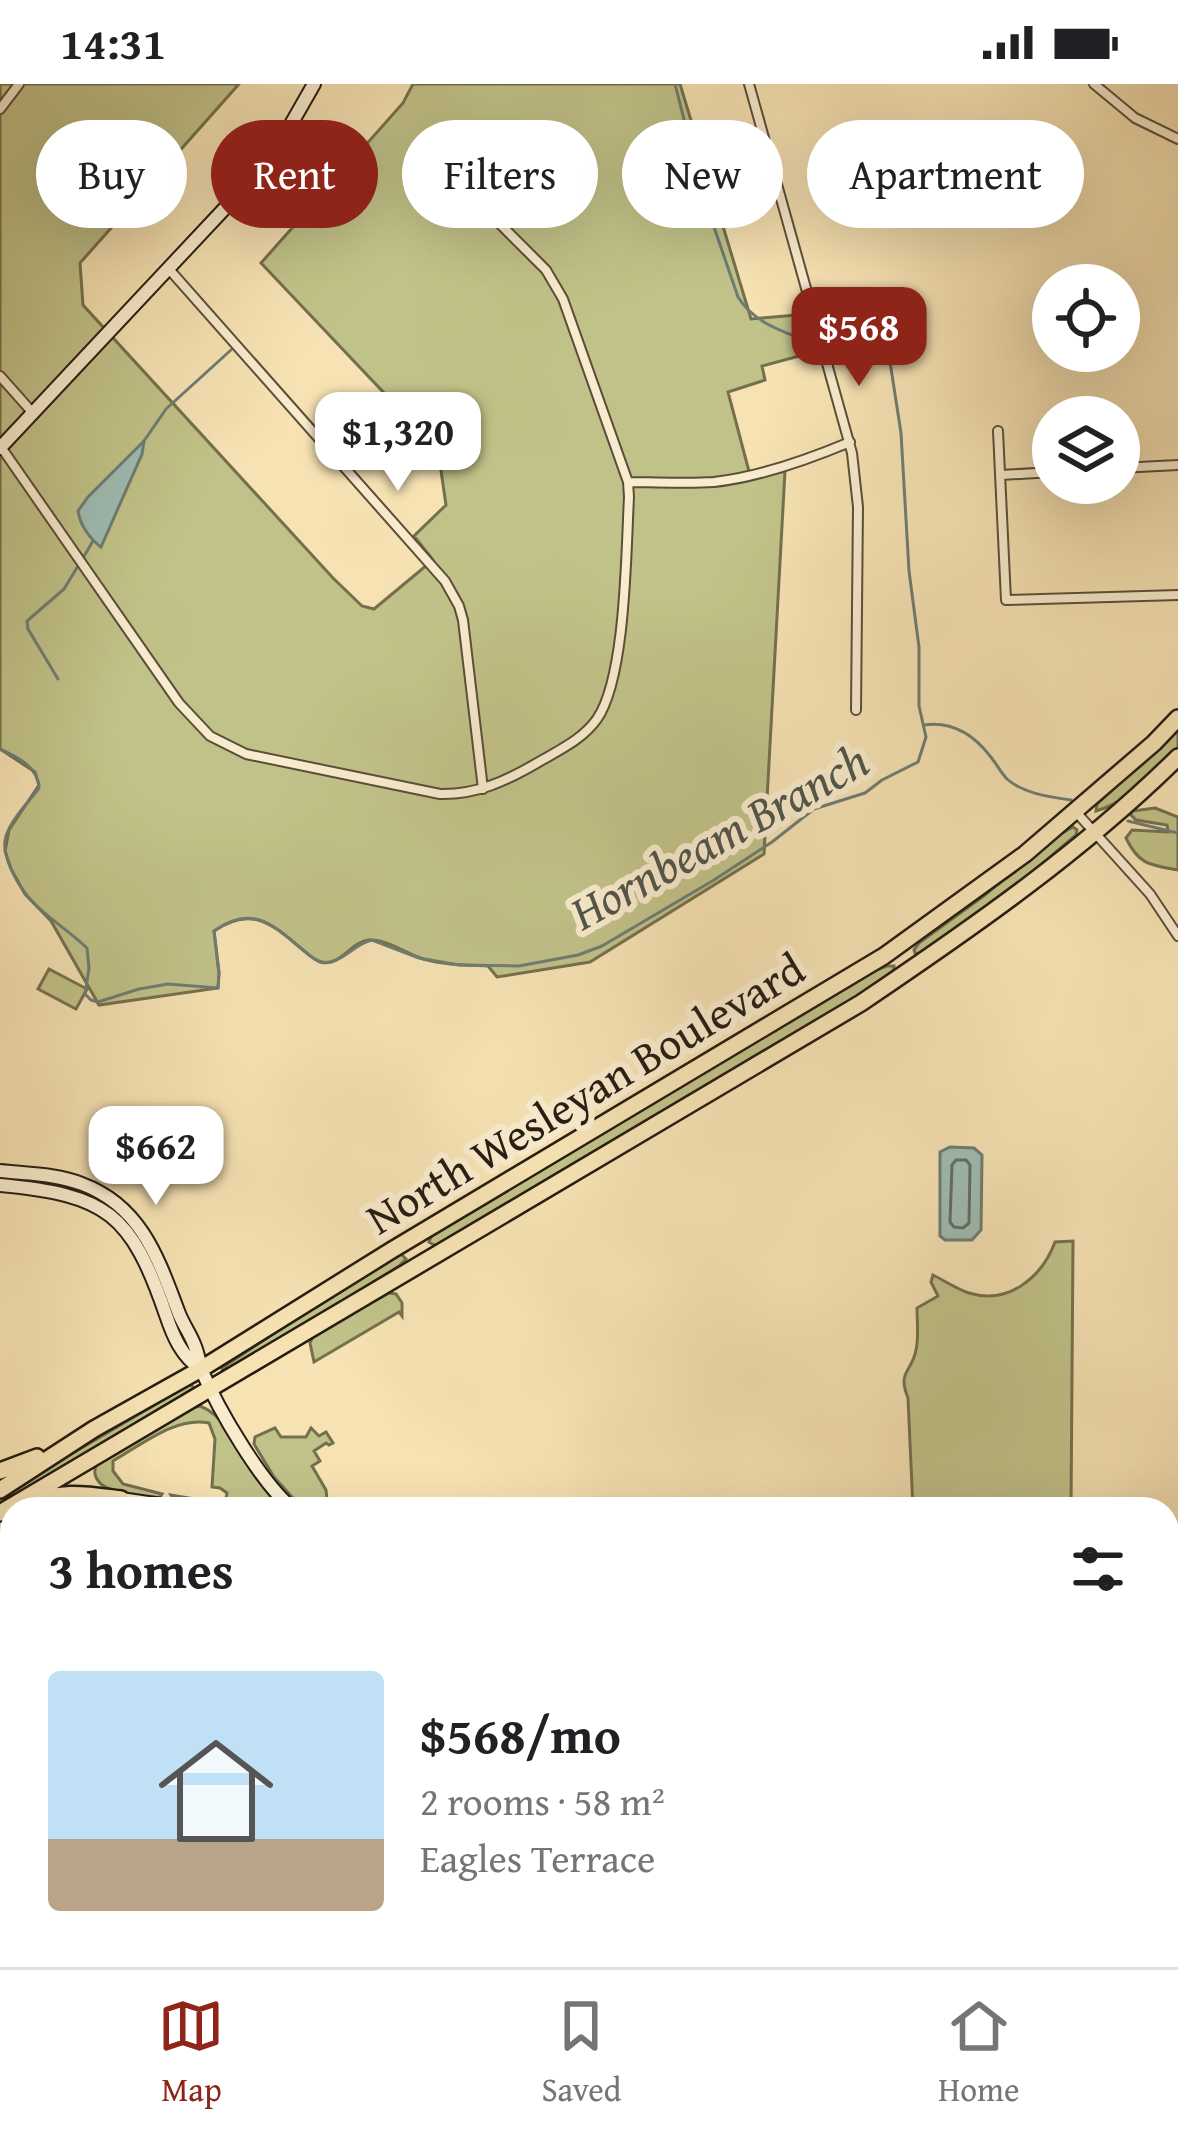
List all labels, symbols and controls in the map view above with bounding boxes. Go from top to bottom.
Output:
text: 14:31 [60,10,166,75]
chip: Buy [36,120,187,228]
chip: Rent [211,120,378,228]
chip: Filters [402,120,598,228]
chip: New [622,120,783,228]
chip: Apartment [807,120,1084,228]
map controls [1032,264,1140,504]
button: locate [1032,264,1140,372]
pin: $568 [788,287,930,389]
text: $568 [819,297,899,354]
pin: $1,320 [300,392,496,494]
button: layers [1032,396,1140,504]
text: $1,320 [342,402,454,459]
water label: Hornbeam Branch [556,724,881,947]
street label: North Wesleyan Boulevard [353,936,816,1249]
pin: $662 [85,1106,227,1208]
text: $662 [116,1116,196,1173]
text: 3 homes [48,1532,234,1607]
icon: filters [1065,1536,1131,1602]
text: $568/mo [420,1697,621,1772]
icon: home [144,1719,288,1863]
text: 2 rooms · 58 m² [420,1772,665,1829]
text: Eagles Terrace [420,1829,655,1886]
tab: Map [158,1993,224,2113]
tab: Saved [541,1993,621,2113]
tab: Home [938,1993,1020,2113]

